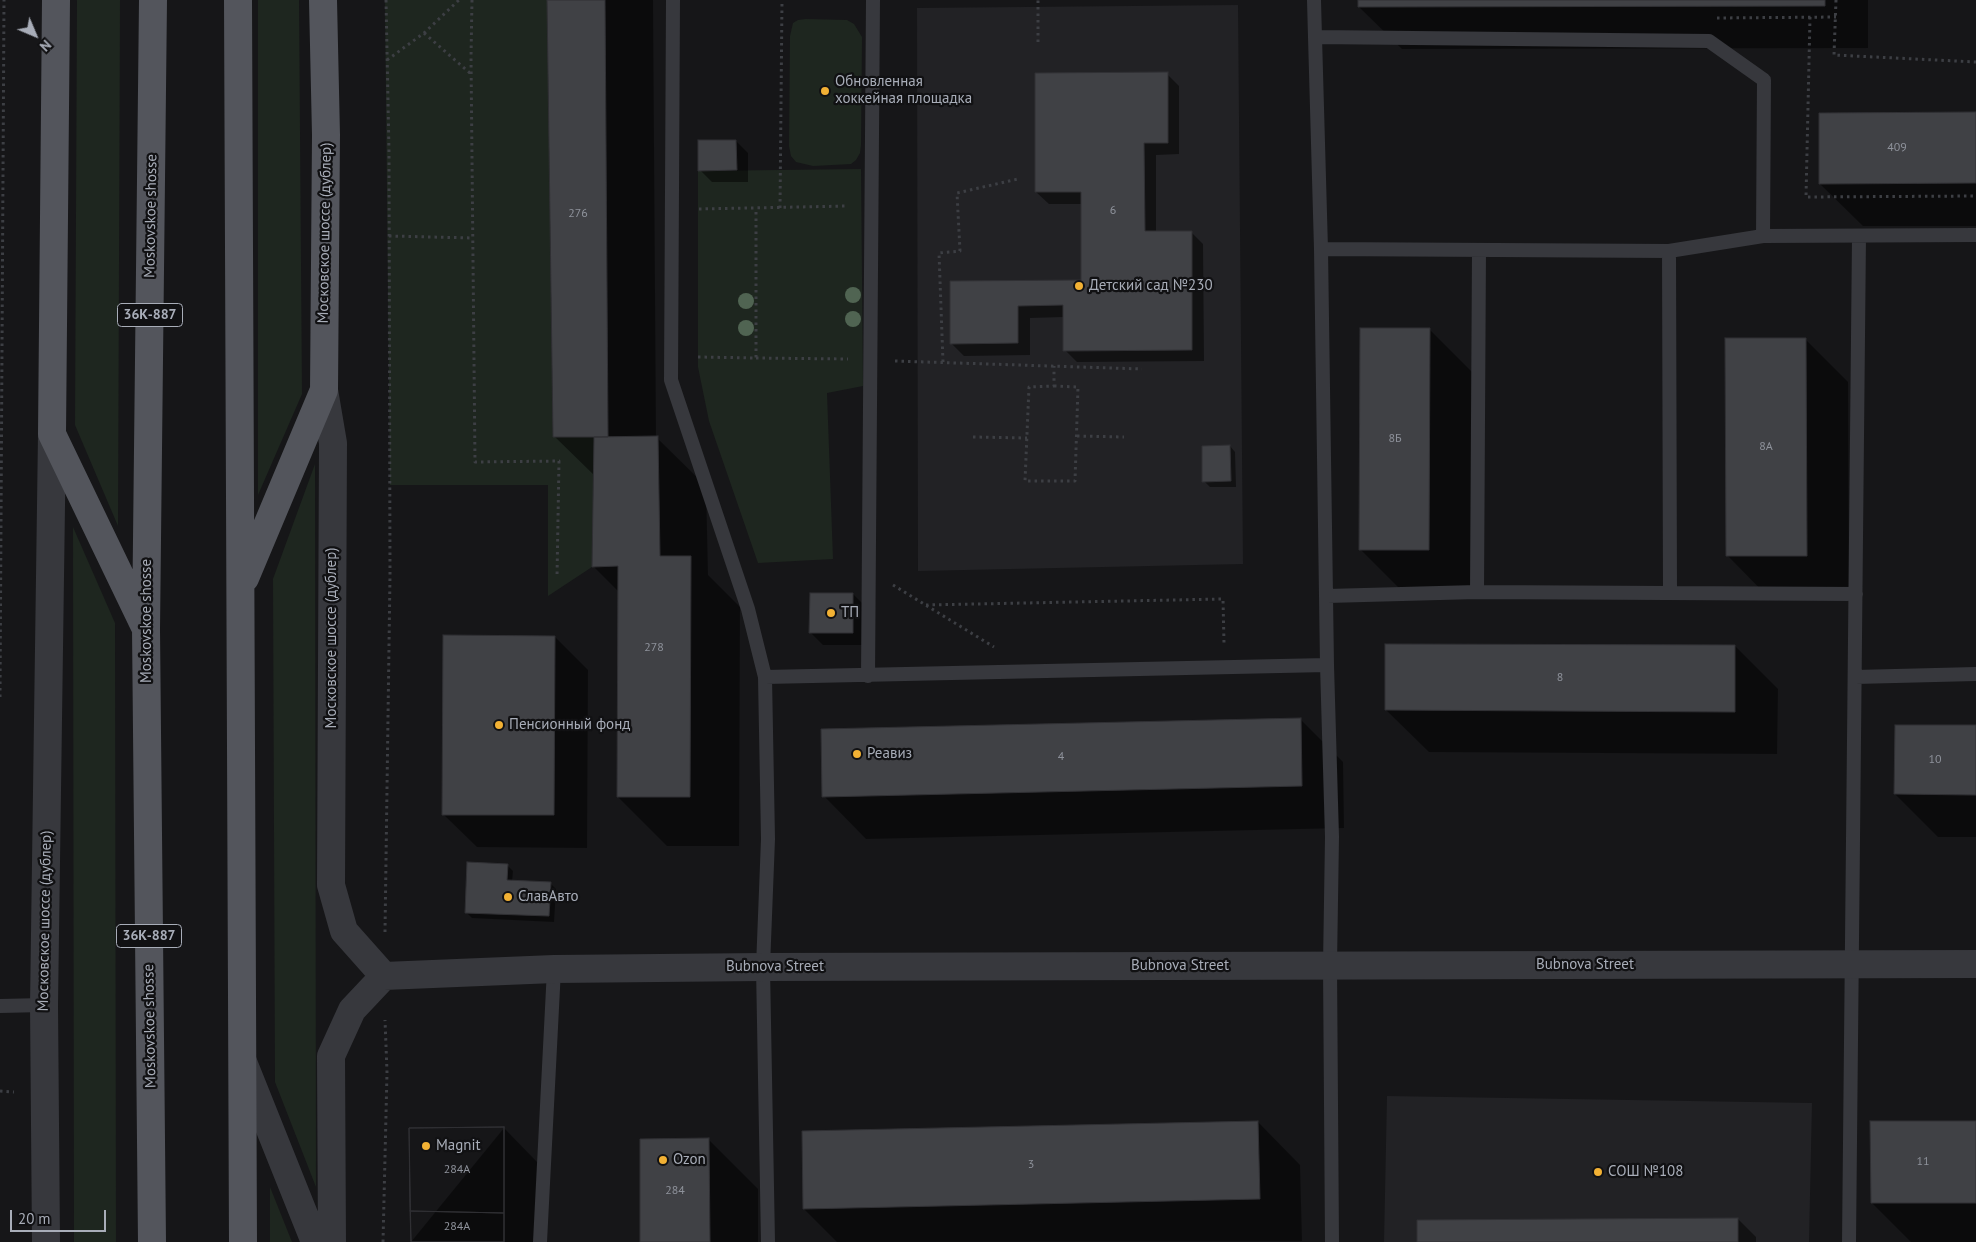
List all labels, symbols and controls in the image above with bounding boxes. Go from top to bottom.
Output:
north arrow [10,10,60,60]
text: N [36,36,55,55]
place label: Обновленная хоккейная площадка [835,73,972,108]
marker: Обновленная хоккейная площадка [819,85,831,97]
house number: 409 [1887,141,1907,155]
street label: Московское шоссе (дублер) [314,142,336,324]
street label: Moskovskoe shosse [141,154,161,278]
house number: 6 [1110,204,1116,218]
house number: 276 [568,207,588,221]
place label: Детский сад №230 [1089,277,1213,295]
marker: Детский сад №230 [1073,280,1085,292]
road number: 36К-887 [118,304,182,326]
house number: 8Б [1388,432,1402,446]
house number: 8А [1759,440,1773,454]
street label: Московское шоссе (дублер) [323,548,341,728]
street label: Moskovskoe shosse [138,559,156,683]
place label: ТП [841,604,859,622]
marker: ТП [825,607,837,619]
house number: 278 [644,641,664,655]
house number: 8 [1557,671,1563,685]
place label: Пенсионный фонд [509,716,630,734]
marker: Пенсионный фонд [493,719,505,731]
place label: Реавиз [867,745,912,763]
marker: Реавиз [851,748,863,760]
house number: 4 [1058,750,1064,764]
house number: 10 [1928,753,1942,767]
street label: Московское шоссе (дублер) [34,830,56,1012]
place label: СлавАвто [518,888,579,906]
marker: СлавАвто [502,891,514,903]
road number: 36К-887 [116,924,182,948]
street label: Bubnova Street [1536,956,1634,974]
street label: Bubnova Street [1131,957,1229,975]
street label: Bubnova Street [726,958,824,976]
street label: Moskovskoe shosse [140,964,160,1088]
place label: Magnit [436,1137,481,1155]
marker: Magnit [420,1140,432,1152]
place label: Ozon [673,1151,706,1169]
marker: Ozon [657,1154,669,1166]
house number: 11 [1916,1155,1930,1169]
house number: 3 [1028,1158,1034,1172]
house number: 284А [444,1163,470,1177]
place label: СОШ №108 [1608,1163,1683,1181]
marker: СОШ №108 [1592,1166,1604,1178]
house number: 284 [665,1184,685,1198]
scale bar [12,1200,109,1232]
text: 20 m [18,1209,51,1228]
house number: 284А [444,1220,470,1234]

